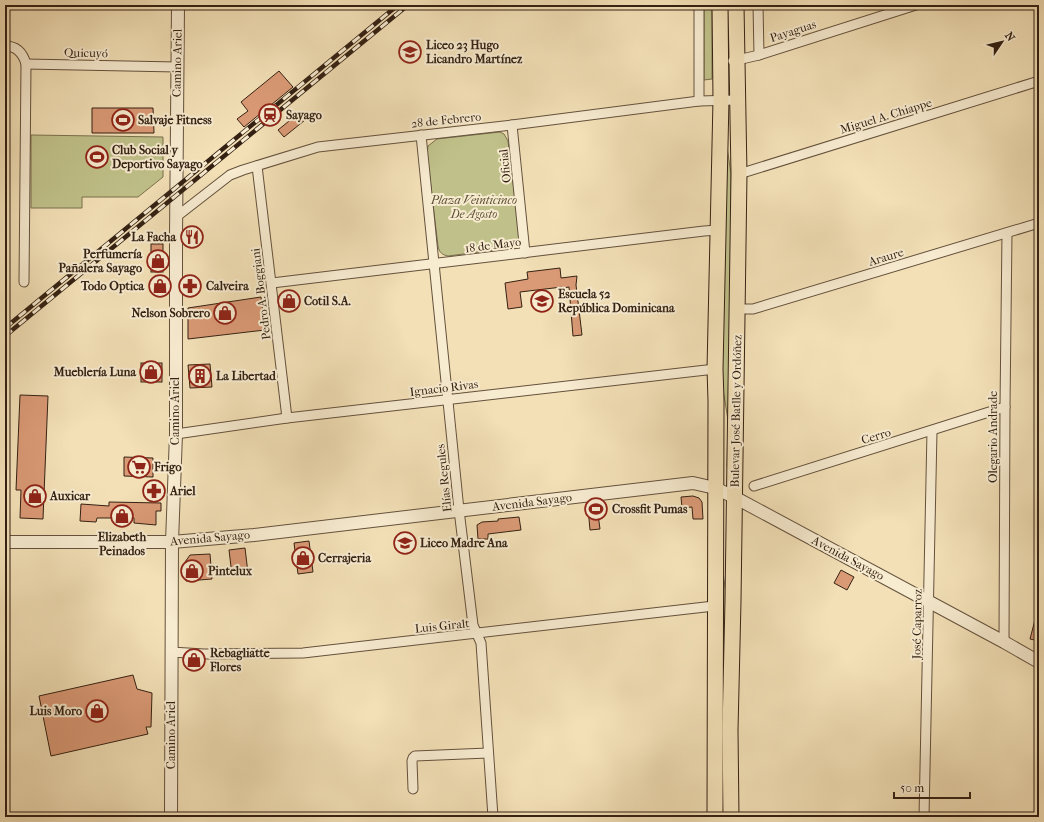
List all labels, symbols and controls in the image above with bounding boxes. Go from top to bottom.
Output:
street label: Payaguas [768,17,818,45]
north arrow [982,22,1022,62]
street label: Camino Ariel [169,28,185,97]
text: N [1002,29,1018,44]
place label: Liceo 23 Hugo Licandro Martínez [426,38,523,66]
school or university icon: Liceo 23 Hugo Licandro Martínez [397,39,423,65]
street label: Quicuyó [64,46,108,60]
street label: Miguel A. Chiappe [838,95,934,137]
station icon: Sayago [257,102,283,128]
sports icon: Salvaje Fitness [110,107,136,133]
place label: Sayago [286,108,322,123]
street label: 28 de Febrero [410,109,482,131]
place label: Salvaje Fitness [138,113,212,127]
place label: Club Social y Deportivo Sayago [112,143,203,172]
sports icon: Club Social y Deportivo Sayago [84,144,110,170]
street label: Oficial [496,148,514,184]
park label: Plaza Veinticinco De Agosto [430,193,517,221]
restaurant icon: La Facha [179,224,205,250]
place label: La Facha [131,230,176,244]
street label: 18 de Mayo [464,235,522,255]
street label: Araure [866,245,905,269]
place label: Perfumería Pañalera Sayago [59,247,142,276]
street label: Pedro A. Boggiani [248,247,274,341]
shop icon: Perfumería Pañalera Sayago [145,248,171,274]
shop icon: Todo Optica [147,273,173,299]
pharmacy icon: Calveira [177,273,203,299]
place label: Todo Optica [80,279,144,294]
place label: Calveira [206,279,249,293]
place label: Escuela 52 República Dominicana [558,287,675,316]
shop icon: Cotil S.A. [276,288,302,314]
school or university icon: Escuela 52 República Dominicana [529,288,555,314]
place label: Cotil S.A. [304,294,352,308]
shop icon: Nelson Sobrero [212,300,238,326]
place label: Nelson Sobrero [131,306,210,320]
street label: Bulevar José Batlle y Ordóñez [728,334,744,488]
shop icon: Mueblería Luna [138,359,164,385]
building icon: La Libertad [187,363,213,389]
place label: Mueblería Luna [53,365,136,379]
place label: La Libertad [216,369,276,383]
street label: Camino Ariel [168,376,182,445]
street label: Ignacio Rivas [409,377,480,399]
street label: Olegario Andrade [986,391,1000,483]
street label: Cerro [859,425,893,447]
street label: Elías Regules [433,443,455,513]
supermarket icon: Frigo [126,454,152,480]
place label: Frigo [153,460,182,475]
pharmacy icon: Ariel [141,478,167,504]
shop icon: Auxicar [22,483,48,509]
place label: Ariel [169,484,196,498]
place label: Auxicar [49,489,91,503]
street label: Avenida Sayago [490,490,573,514]
sports icon: Crossfit Pumas [583,496,609,522]
place label: Crossfit Pumas [612,502,688,516]
shop icon: Elizabeth Peinados [109,503,135,529]
street label: Avenida Sayago [168,528,251,549]
place label: Elizabeth Peinados [98,530,146,558]
school or university icon: Liceo Madre Ana [392,530,418,556]
street label: Avenida Sayago [808,533,887,583]
place label: Liceo Madre Ana [420,536,508,550]
shop icon: Cerrajeria [290,545,316,571]
place label: Cerrajeria [318,551,371,565]
shop icon: Pintelux [179,558,205,584]
place label: Pintelux [208,564,253,578]
street label: José Caparroz [909,588,925,660]
street label: Luis Giralt [414,616,471,636]
place label: Rebagliatte Flores [209,646,270,674]
shop icon: Rebagliatte Flores [181,647,207,673]
shop icon: Luis Moro [84,698,110,724]
street label: Camino Ariel [164,700,178,769]
place label: Luis Moro [30,704,82,718]
scale bar [894,774,970,800]
text: 50 m [900,781,924,795]

